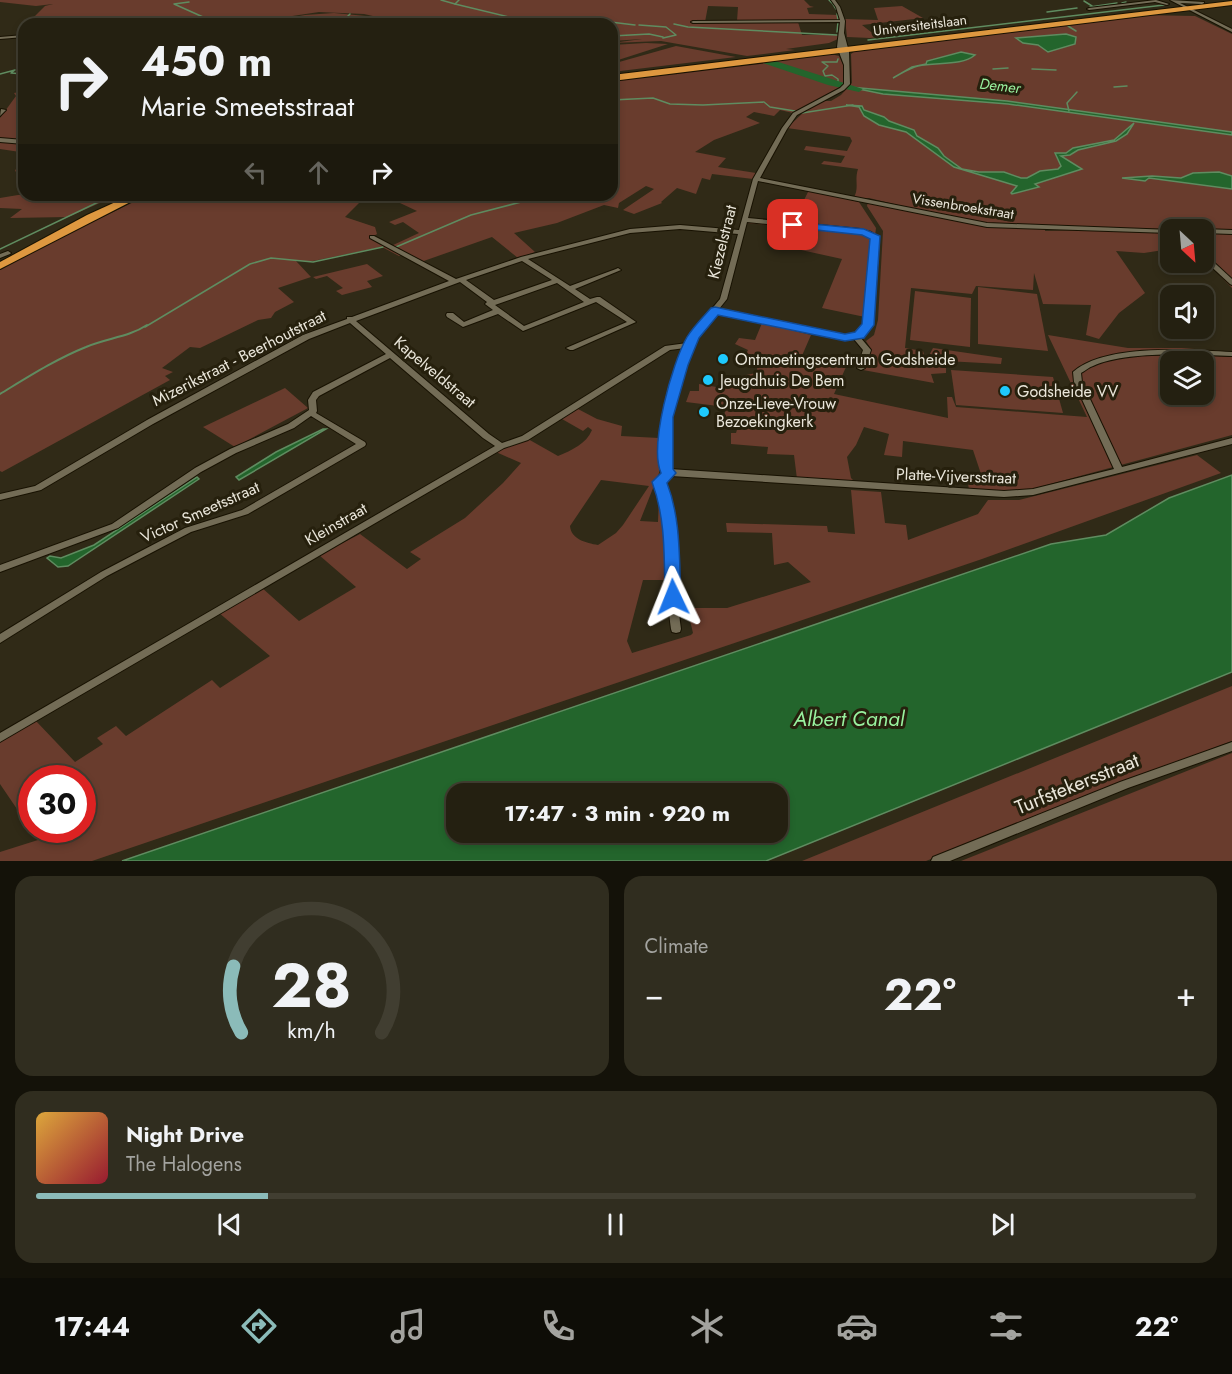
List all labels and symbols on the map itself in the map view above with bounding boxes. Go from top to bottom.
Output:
street label: Universiteitslaan [872,9,968,41]
water label: Demer [978,73,1023,100]
street label: Vissenbroekstraat [911,188,1016,224]
pin [767,199,818,250]
street label: Kiezelstraat [702,203,742,281]
north arrow [1160,219,1214,273]
street label: Mizerikstraat - Beerhoutstraat [148,304,330,412]
street label: Kapelveldstraat [389,331,481,413]
place label: Ontmoetingscentrum Godsheide [735,348,955,371]
marker: Ontmoetingscentrum Godsheide [716,352,730,366]
place label: Jeugdhuis De Bem [718,369,845,392]
marker: Jeugdhuis De Bem [701,373,715,387]
place label: Godsheide VV [1017,380,1119,403]
marker: Godsheide VV [998,384,1012,398]
place label: Onze-Lieve-Vrouw Bezoekingkerk [716,392,836,433]
marker: Onze-Lieve-Vrouw Bezoekingkerk [697,405,711,419]
street label: Platte-Vijversstraat [896,462,1017,490]
street label: Victor Smeetsstraat [137,475,263,549]
street label: Kleinstraat [301,497,372,551]
position arrow [641,565,705,629]
water label: Albert Canal [792,704,906,734]
street label: Turfstekersstraat [1011,746,1144,822]
speed limit sign: 30 [18,765,96,843]

